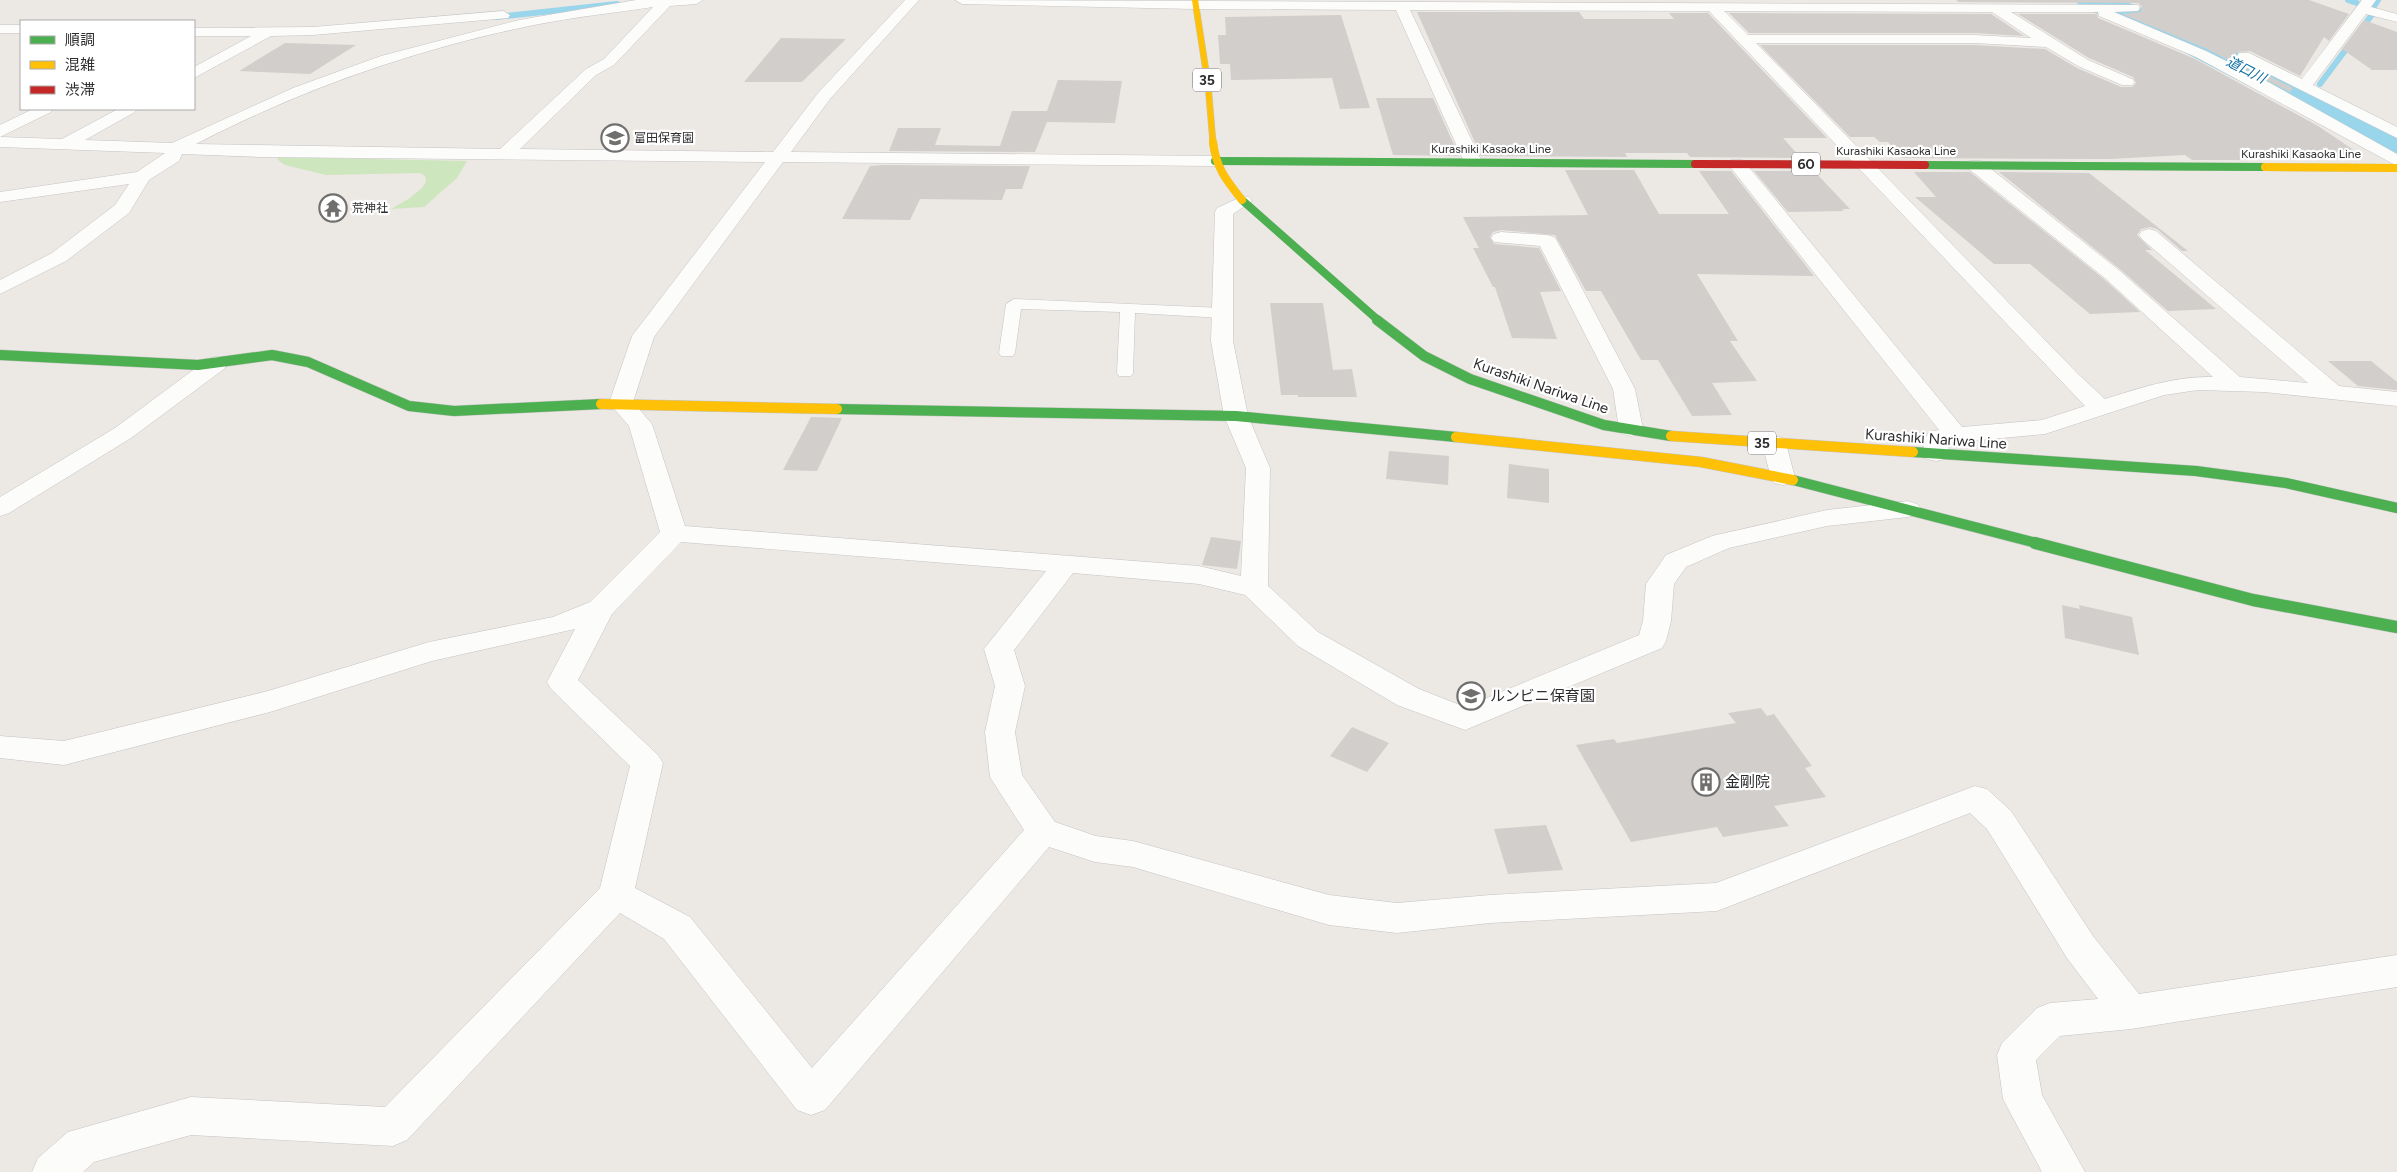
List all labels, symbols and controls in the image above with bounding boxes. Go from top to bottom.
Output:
legend [20,20,195,110]
text: 順調 [65,31,95,49]
water label: 道口川 [2223,53,2270,88]
text: 混雑 [65,56,95,74]
road number: 35 [1193,68,1221,92]
text: 渋滞 [65,81,95,99]
school or university icon: 富田保育園 [600,123,630,153]
place label: 富田保育園 [634,131,694,145]
street label: Kurashiki Kasaoka Line [1431,142,1551,156]
street label: Kurashiki Kasaoka Line [1836,144,1956,158]
street label: Kurashiki Kasaoka Line [2241,147,2361,161]
road number: 60 [1792,152,1820,175]
temple icon: 荒神社 [318,193,348,223]
place label: 荒神社 [352,201,388,215]
street label: Kurashiki Nariwa Line [1471,354,1611,418]
street label: Kurashiki Nariwa Line [1864,425,2008,453]
road number: 35 [1748,432,1776,454]
school or university icon: ルンビニ保育園 [1456,681,1486,711]
place label: ルンビニ保育園 [1490,687,1595,705]
building icon: 金剛院 [1691,767,1721,797]
place label: 金剛院 [1725,773,1770,791]

